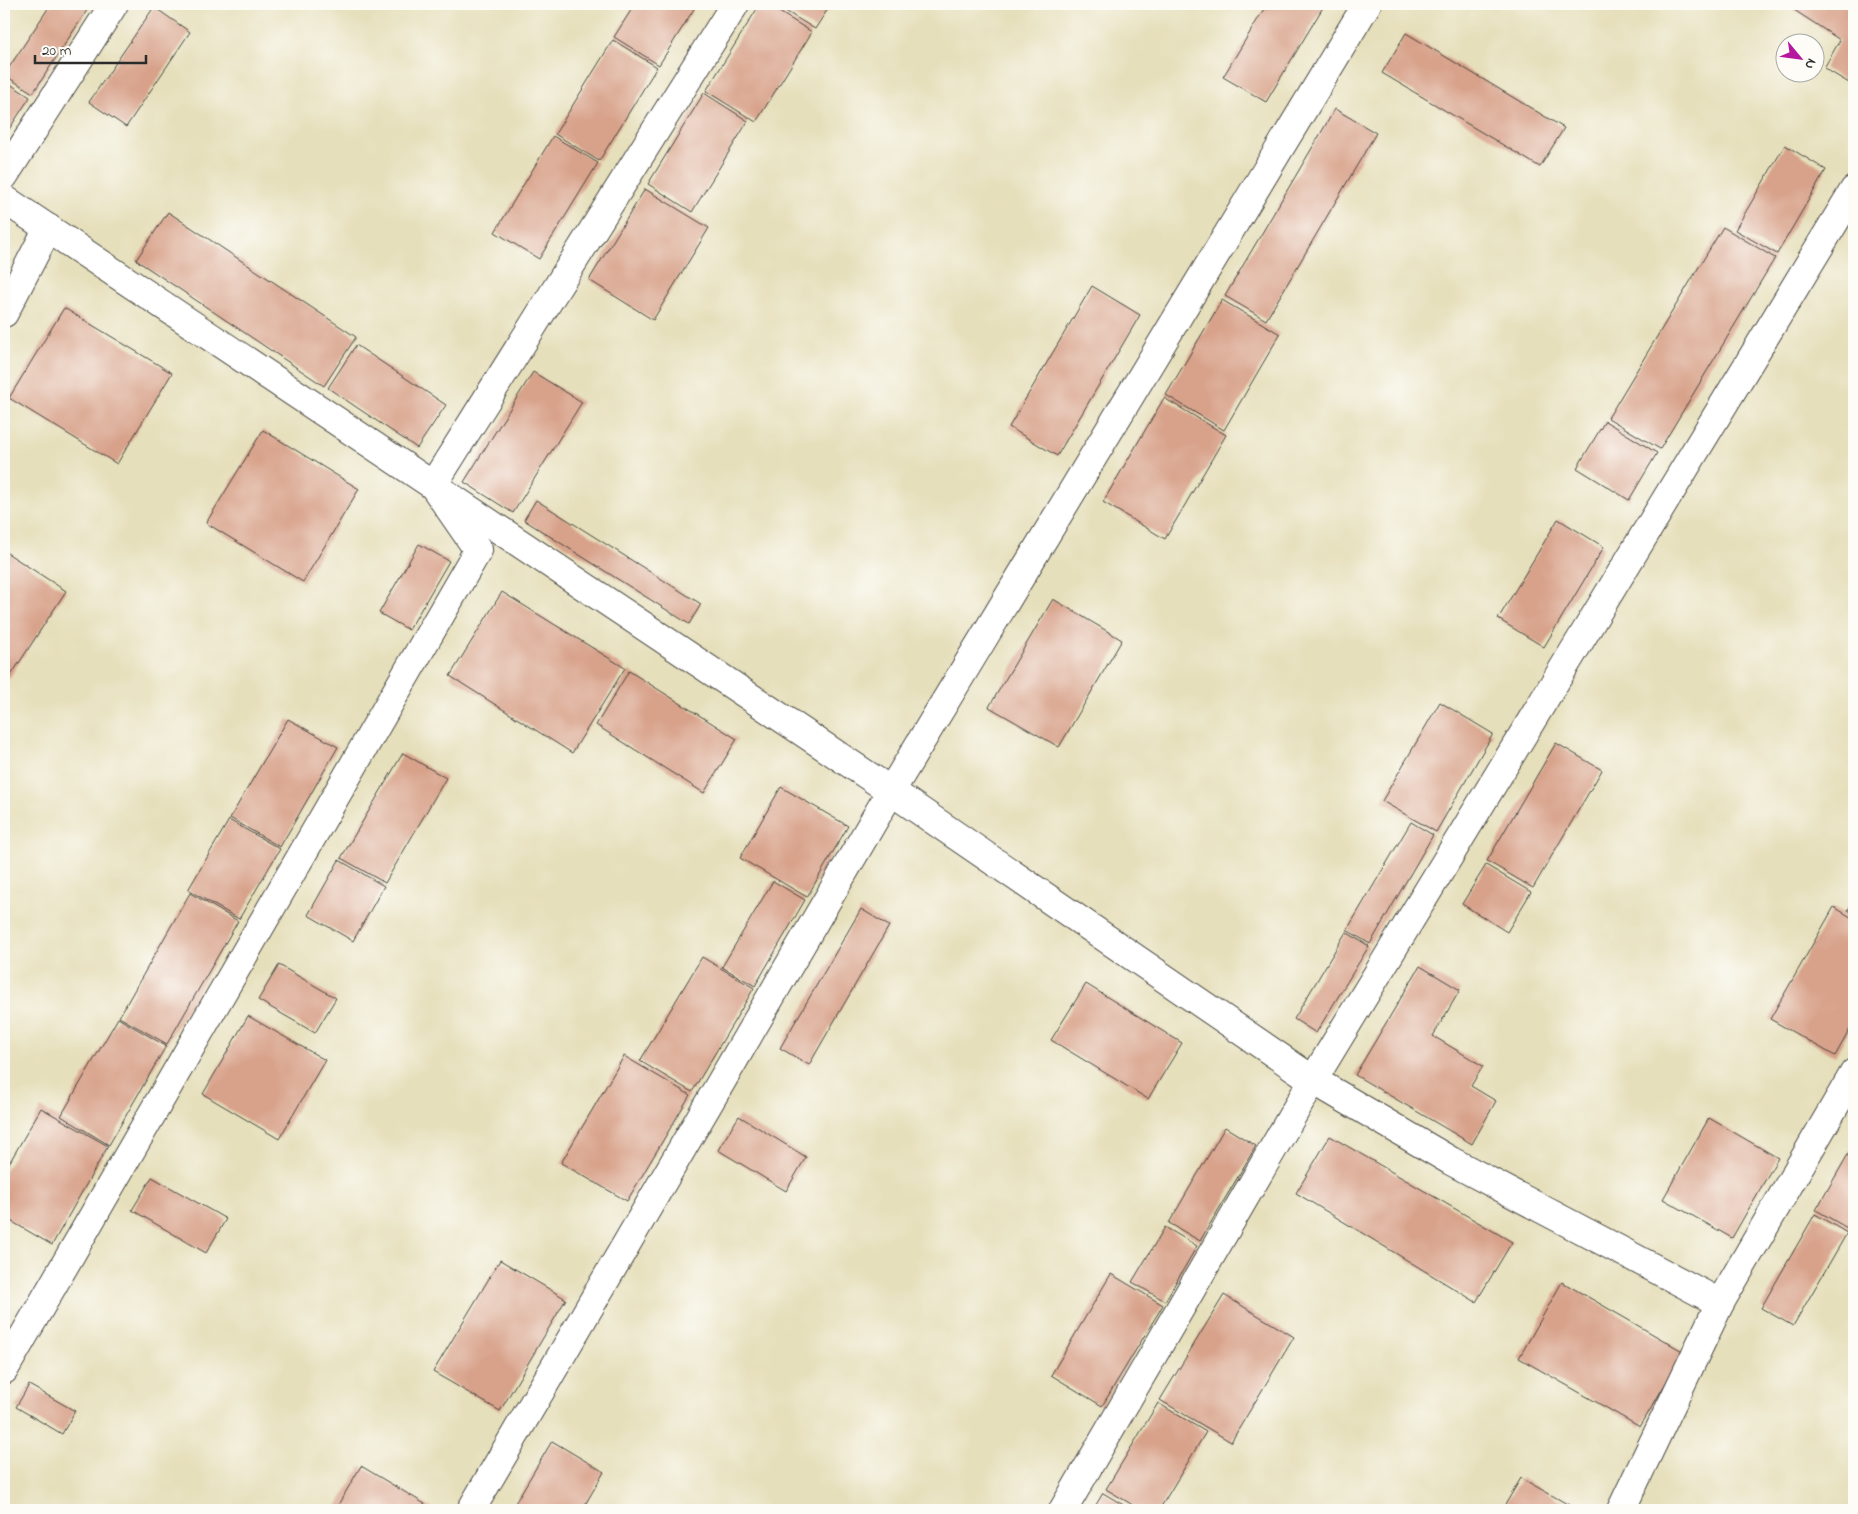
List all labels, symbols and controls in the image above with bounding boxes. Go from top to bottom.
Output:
scale bar [35,32,146,64]
north arrow [1776,32,1826,82]
text: 20 m [42,40,72,62]
text: N [1799,54,1822,73]

